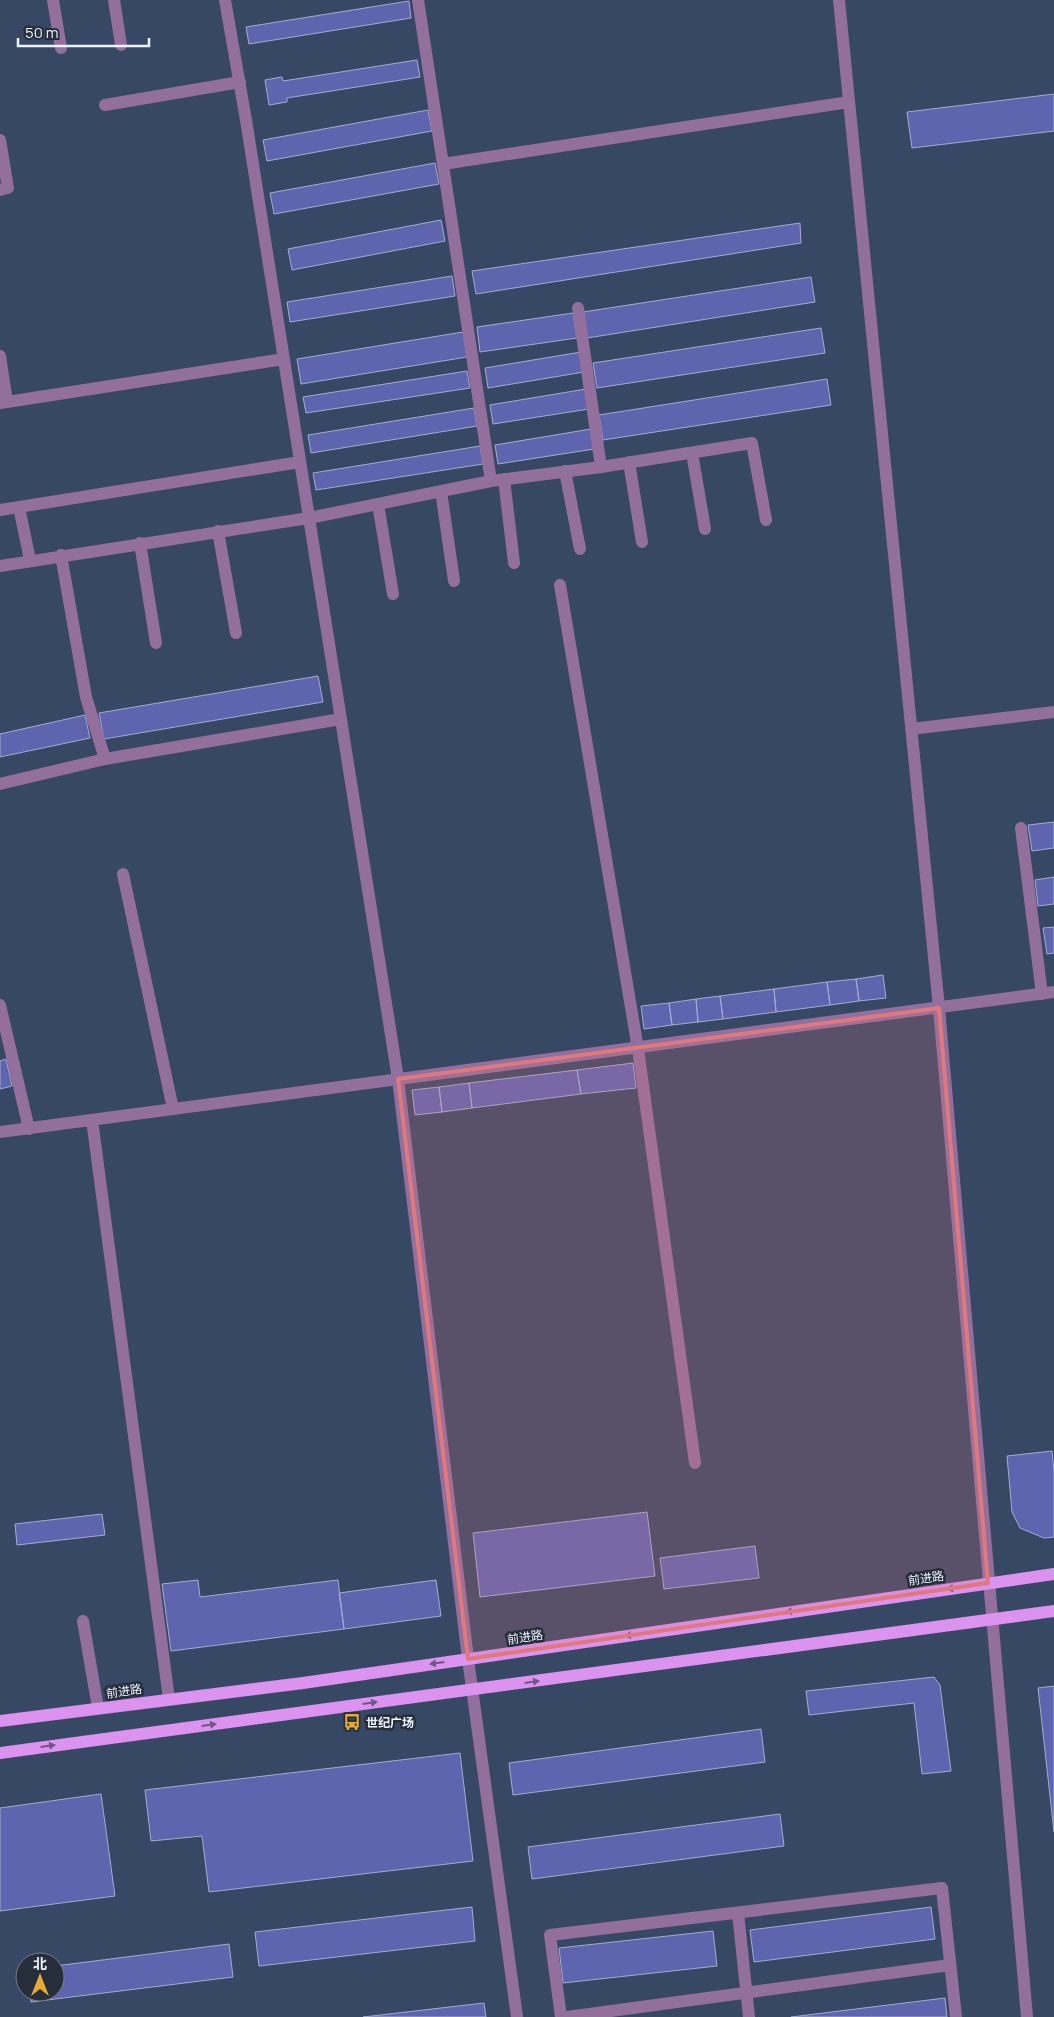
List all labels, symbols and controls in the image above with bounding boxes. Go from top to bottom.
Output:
scale bar [18,15,149,47]
text: 50 m [25,22,59,43]
street label: 前进路 [907,1567,945,1589]
one-way arrow [945,1584,961,1592]
one-way arrow [785,1608,801,1616]
street label: 前进路 [506,1626,544,1648]
one-way arrow [624,1631,640,1639]
one-way arrow [428,1660,444,1668]
one-way arrow [524,1678,540,1686]
street label: 前进路 [105,1680,143,1702]
one-way arrow [363,1699,379,1707]
bus stop icon: 世纪广场 [342,1712,362,1732]
place label: 世纪广场 [366,1714,414,1731]
one-way arrow [202,1721,218,1729]
one-way arrow [41,1742,57,1750]
north arrow [15,1952,65,2002]
text: 北 [33,1954,47,1973]

